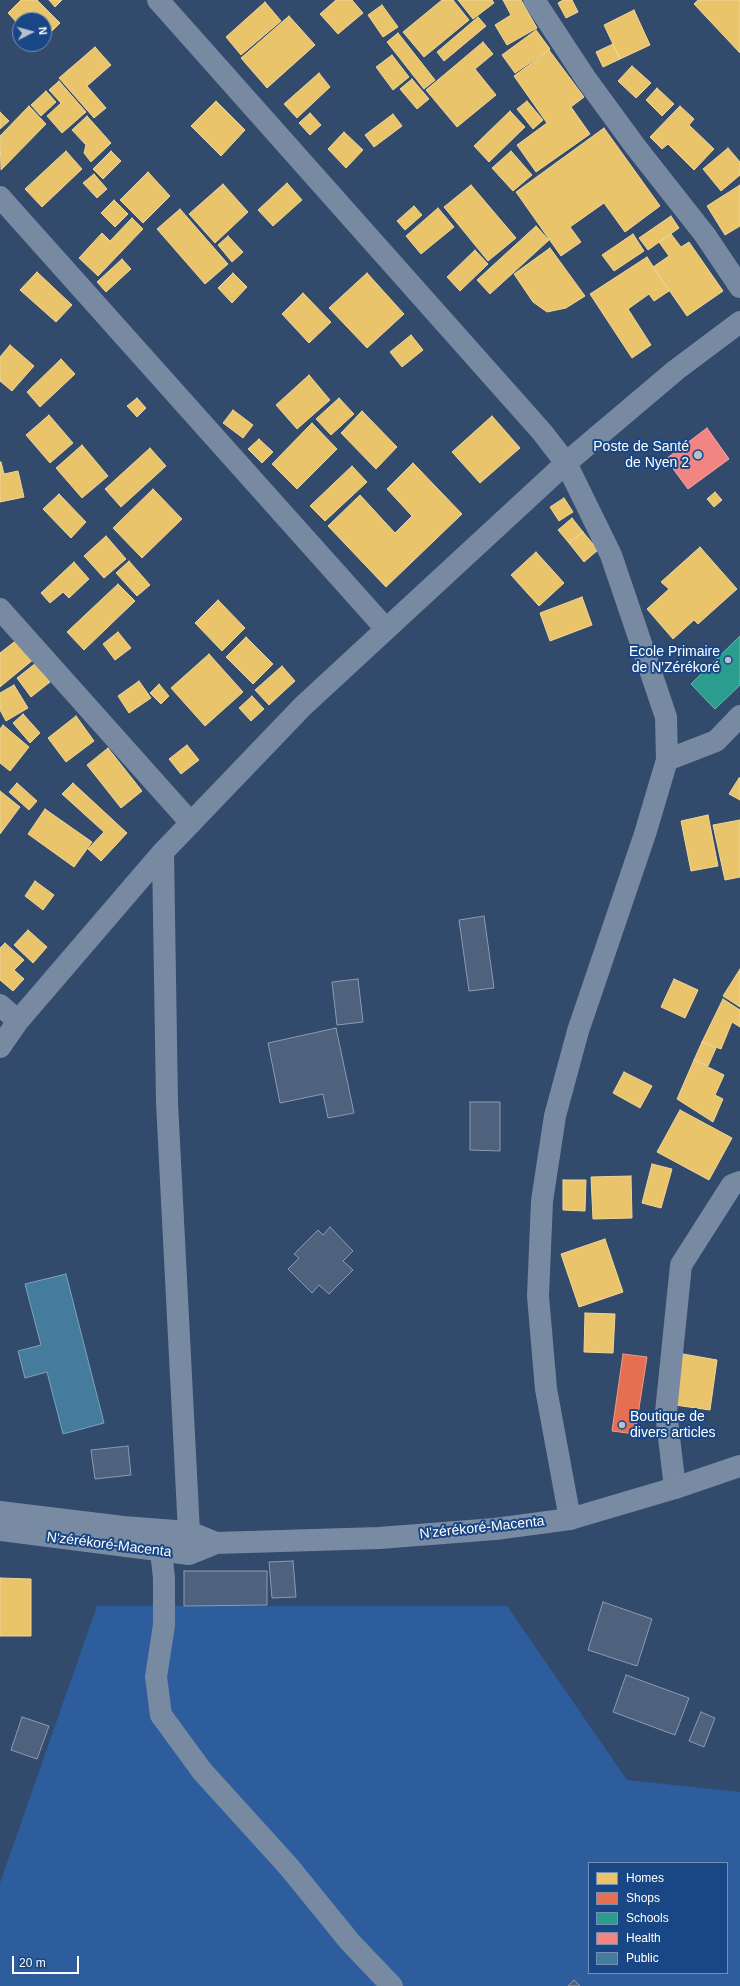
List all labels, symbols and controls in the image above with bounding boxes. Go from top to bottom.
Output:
north arrow [12,12,52,52]
text: N [37,26,49,35]
place label: Poste de Santé de Nyen 2 [593,439,689,472]
marker: Poste de Santé de Nyen 2 [692,449,704,461]
place label: Ecole Primaire de N'Zérékoré [629,644,720,676]
marker: Ecole Primaire de N'Zérékoré [723,655,733,665]
place label: Boutique de divers articles [630,1409,716,1442]
marker: Boutique de divers articles [617,1420,627,1430]
street label: N'zérékoré-Macenta [419,1513,545,1543]
street label: N'zérékoré-Macenta [46,1529,172,1561]
legend [588,1862,728,1974]
text: Homes [626,1871,664,1885]
text: Shops [626,1891,660,1905]
text: Schools [626,1911,669,1925]
text: Health [626,1931,661,1945]
scale bar [14,1948,81,1974]
text: Public [626,1951,659,1965]
text: 20 m [19,1956,46,1970]

